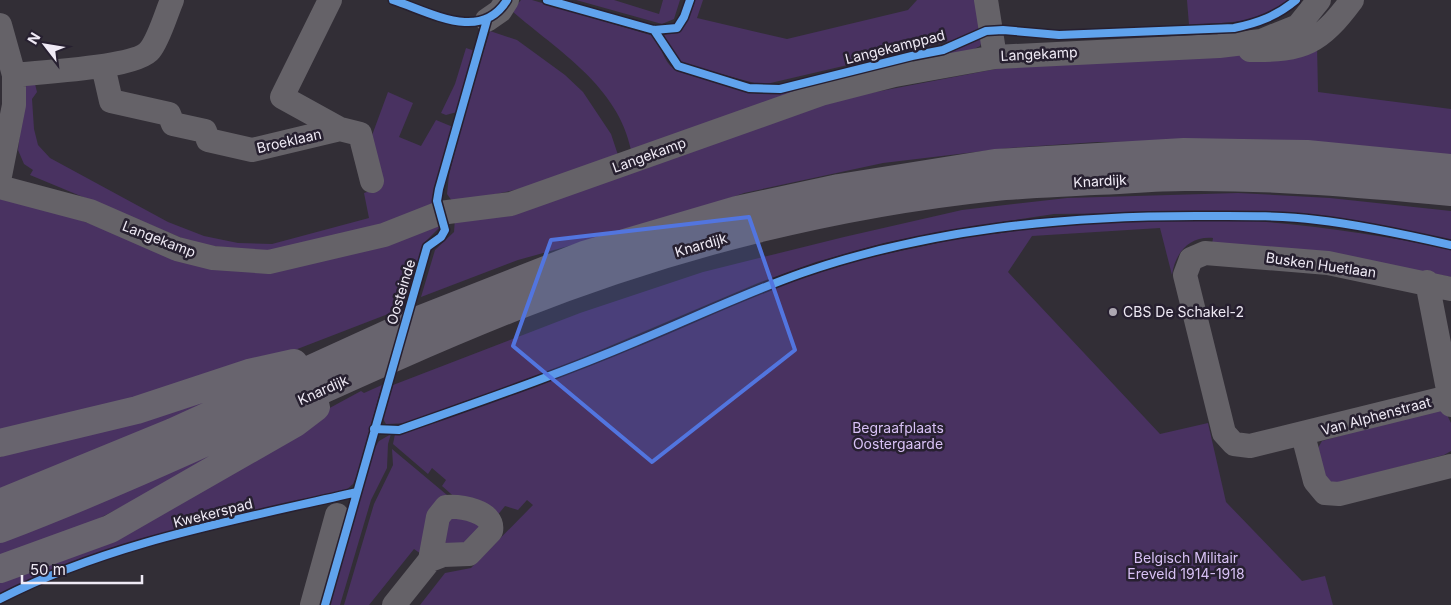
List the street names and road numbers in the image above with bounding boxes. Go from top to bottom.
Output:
street label: Langekamppad [843,26,947,67]
street label: Langekamp [1000,43,1078,64]
street label: Broeklaan [255,125,323,156]
street label: Langekamp [610,133,688,176]
street label: Knardijk [1073,171,1127,190]
street label: Langekamp [120,217,198,260]
street label: Knardijk [673,229,729,260]
street label: Busken Huetlaan [1265,248,1377,281]
street label: Oosteinde [383,257,419,327]
street label: Knardijk [295,371,351,408]
street label: Van Alphenstraat [1319,393,1433,438]
street label: Kwekerspad [171,494,254,531]

